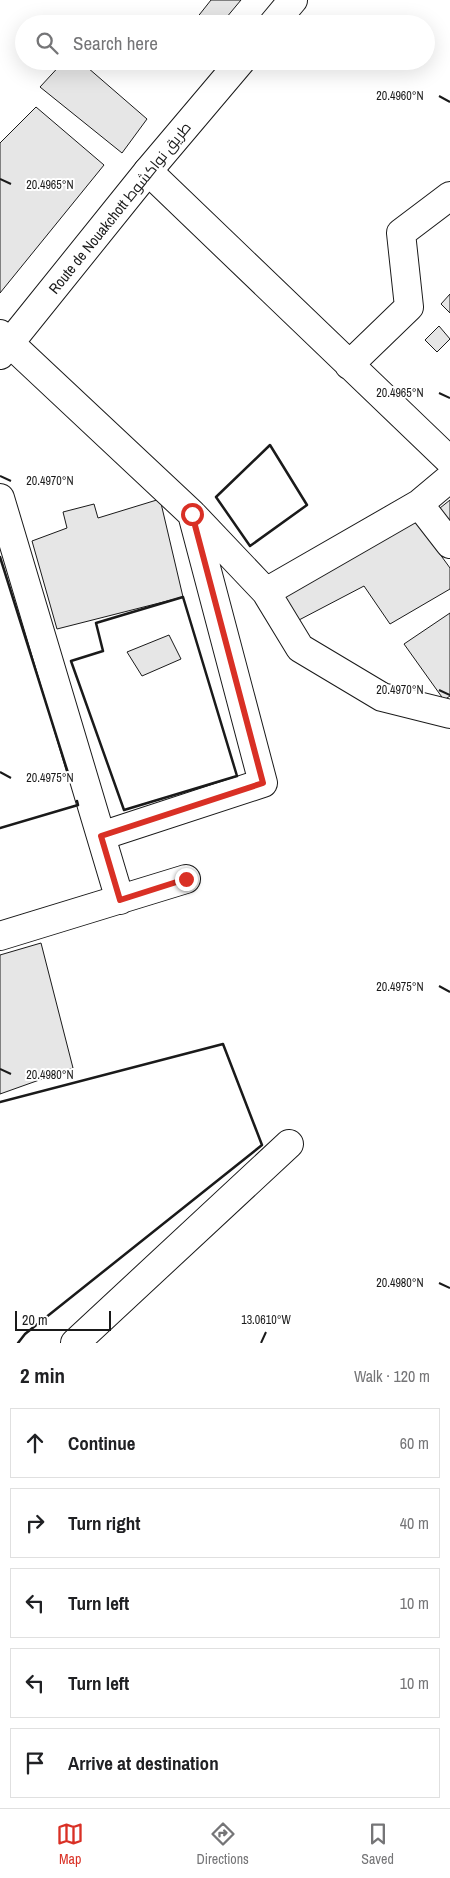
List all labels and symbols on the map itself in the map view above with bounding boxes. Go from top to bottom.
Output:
text: 20.4960°N [376,88,424,104]
street label: Route de Nouakchott طريق نواكشوط [44,117,196,298]
text: 20.4965°N [26,177,74,193]
text: 20.4965°N [376,385,424,401]
text: 20.4970°N [26,473,74,489]
route start [181,503,204,526]
text: 20.4970°N [376,682,424,698]
text: 20.4975°N [26,770,74,786]
route end [175,868,198,891]
text: 20.4975°N [376,979,424,995]
text: 20.4980°N [26,1067,74,1083]
text: 20.4980°N [376,1275,424,1291]
scale bar [15,1308,111,1331]
text: 13.0610°W [241,1312,292,1328]

